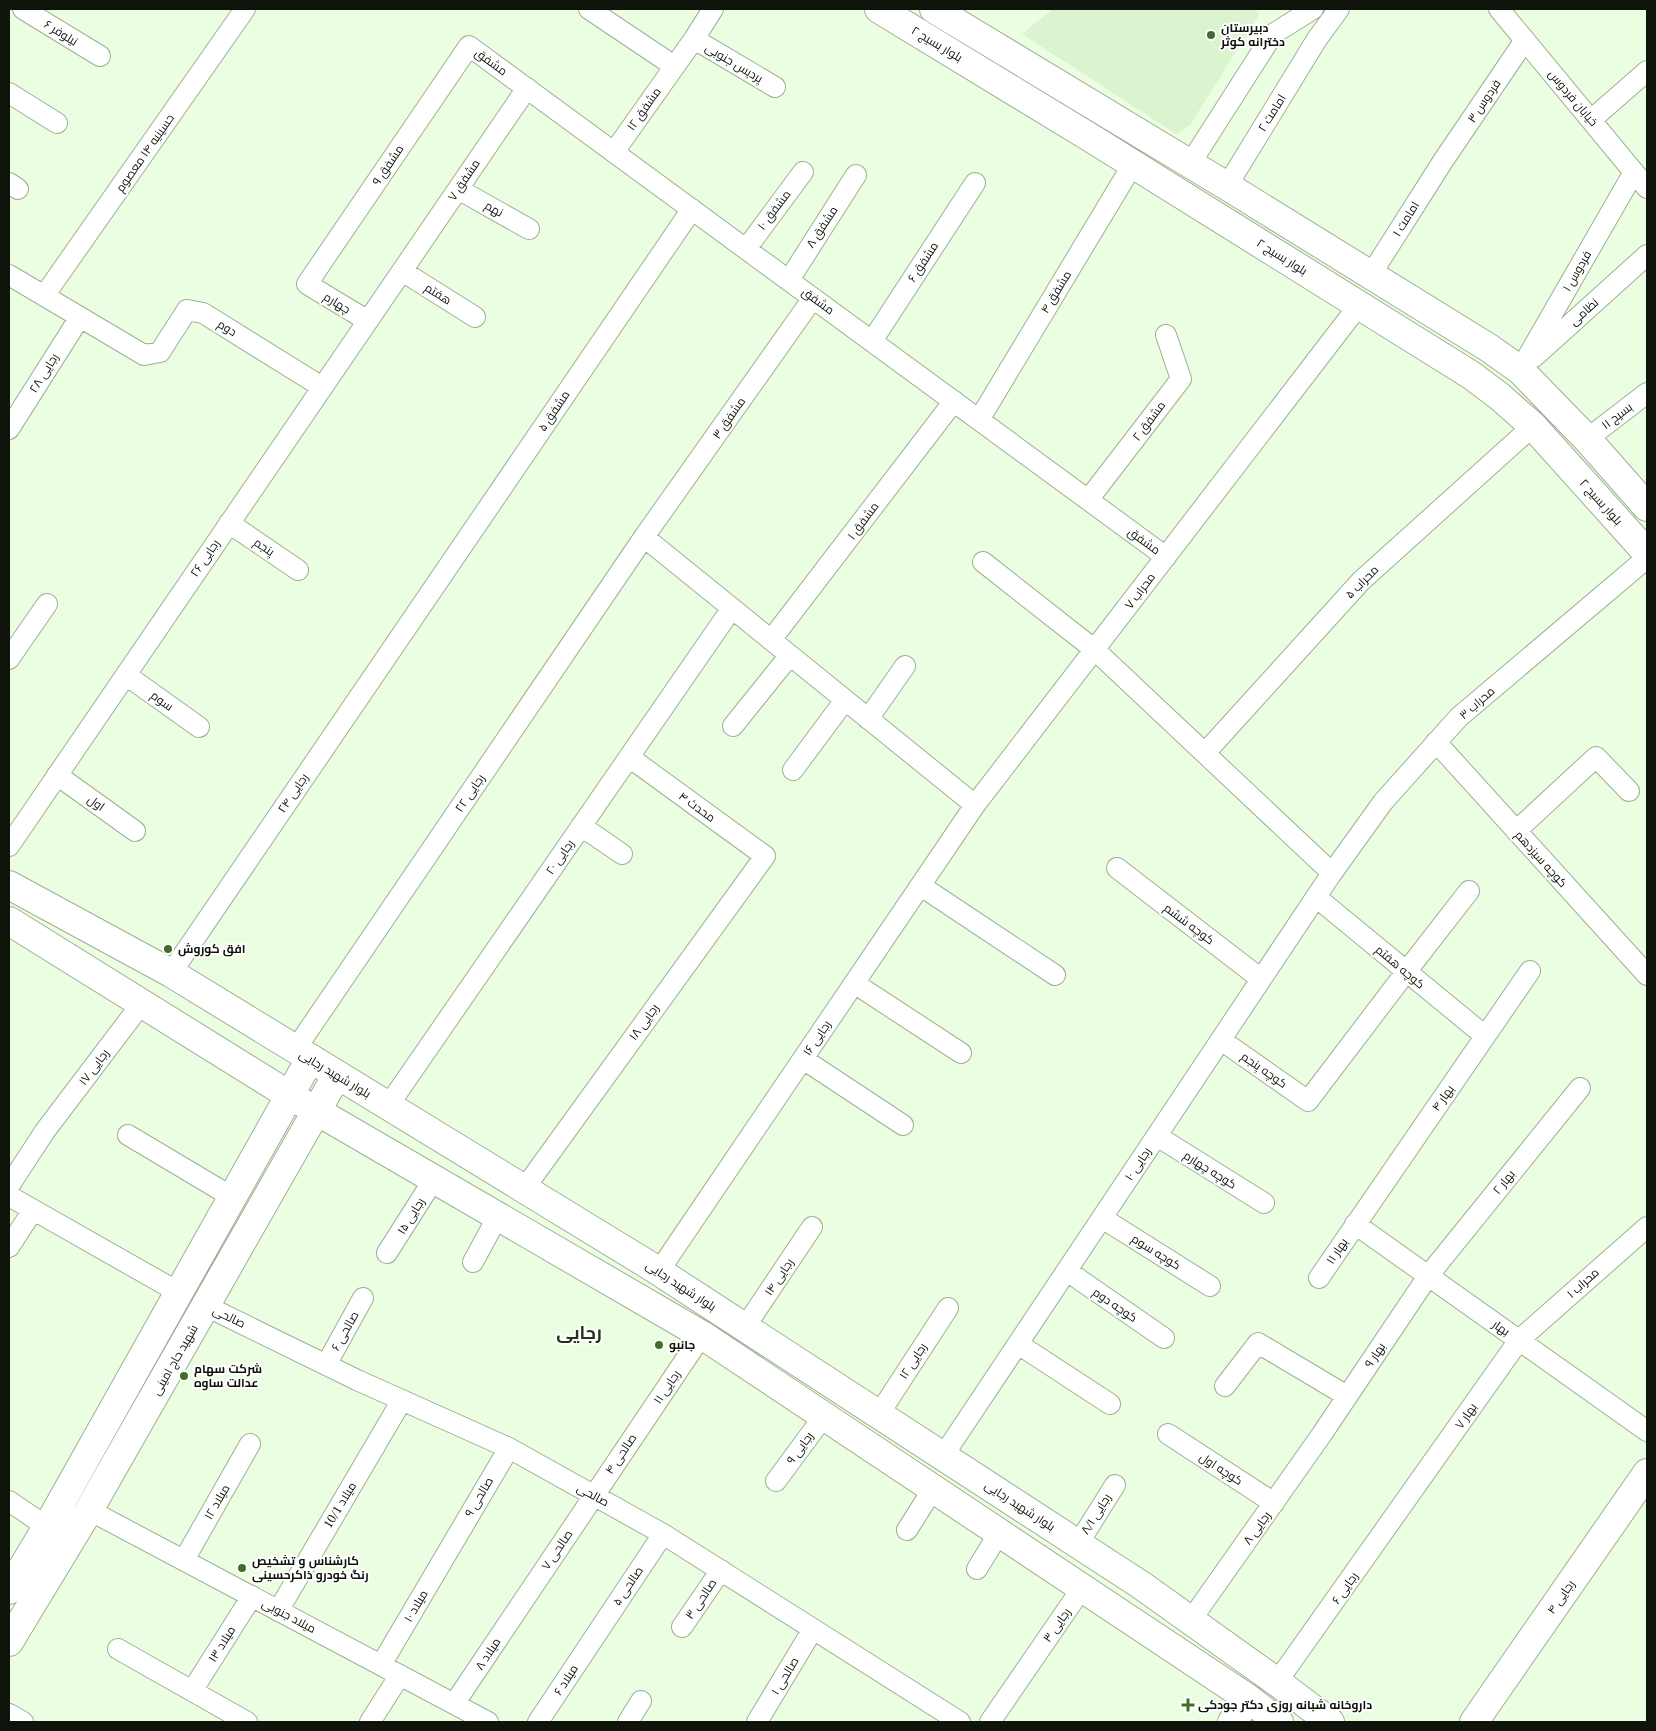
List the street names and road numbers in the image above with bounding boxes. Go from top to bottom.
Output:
street label: نیلوفر ۶ [42,16,81,49]
street label: بلوار بسیج ۲ [908,22,966,66]
street label: پردیس جنوبی [702,40,766,88]
street label: مشفق [472,45,510,78]
street label: خیابان فردوس [1545,66,1601,129]
street label: فردوس ۳ [1464,76,1503,125]
street label: مشفق ۱۲ [623,84,664,133]
street label: امامت ۲ [1254,91,1289,134]
street label: حسینیه ۱۴ معصوم [112,111,178,195]
street label: مشفق ۹ [369,142,407,188]
street label: مشفق ۷ [444,156,483,203]
street label: مشفق ۱۰ [754,187,793,233]
street label: نهم [482,197,506,221]
street label: امامت ۱ [1389,198,1422,239]
street label: مشفق ۸ [803,203,841,250]
street label: بلوار بسیج ۲ [1254,235,1310,279]
street label: مشفق ۶ [904,239,941,285]
street label: فردوس ۱ [1559,248,1594,294]
street label: مشفق ۴ [1037,268,1074,316]
street label: هفتم [422,280,454,308]
street label: مشفق [799,284,837,317]
street label: چهارم [320,289,353,318]
street label: نظامی [1566,295,1601,329]
street label: دوم [214,316,240,340]
street label: رجایی ۲۸ [26,350,62,395]
street label: مشفق ۵ [535,387,573,434]
street label: مشفق ۳ [709,394,748,441]
street label: مشفق ۲ [1129,398,1168,443]
street label: ۱۱ بسیج [1598,399,1636,433]
street label: بلوار بسیج ۲ [1576,475,1626,529]
street label: مشفق ۱ [844,499,882,542]
street label: مشفق [1125,524,1163,557]
street label: پنجم [250,534,278,561]
street label: رجایی ۲۶ [187,536,223,579]
street label: محراب ۵ [1342,562,1381,601]
street label: محراب ۷ [1121,570,1158,612]
street label: محراب ۳ [1456,683,1498,722]
street label: سوم [147,687,177,715]
street label: رجایی ۲۴ [274,770,311,815]
street label: رجایی ۲۲ [451,771,488,815]
street label: محدث ۴ [676,788,719,825]
street label: اول [85,791,108,814]
street label: کوچه سیزدهم [1510,827,1571,892]
street label: رجایی ۲۰ [542,836,577,877]
street label: کوچه ششم [1160,900,1217,949]
street label: کوچه هفتم [1371,942,1428,993]
street label: رجایی ۱۸ [625,1001,662,1043]
street label: رجایی ۱۶ [799,1017,834,1058]
street label: رجایی ۱۷ [75,1046,112,1088]
street label: بلوار شهید رجایی [297,1046,374,1101]
street label: کوچه پنجم [1237,1048,1290,1093]
street label: بهار ۴ [1428,1082,1457,1114]
street label: رجایی ۱۰ [1121,1144,1154,1183]
street label: کوچه چهارم [1180,1147,1240,1193]
street label: بهار ۲ [1489,1166,1518,1197]
street label: رجایی ۱۵ [394,1195,428,1237]
street label: کوچه سوم [1128,1231,1184,1274]
street label: بهار ۱۱ [1322,1235,1351,1267]
street label: رجایی ۱۴ [761,1255,796,1298]
street label: بلوار شهید رجایی [643,1257,719,1314]
street label: محراب ۱ [1564,1264,1602,1301]
street label: کوچه دوم [1089,1284,1141,1327]
street label: صالحی [210,1302,248,1331]
street label: صالحی ۶ [328,1308,362,1353]
street label: بهار [1489,1316,1513,1339]
street label: شهید حاج امینی [148,1322,202,1398]
street label: بهار ۹ [1361,1339,1388,1370]
street label: رجایی ۱۲ [895,1340,930,1382]
street label: رجایی ۱۱ [650,1367,683,1406]
street label: بهار ۷ [1451,1400,1480,1432]
street label: رجایی ۹ [783,1429,816,1467]
street label: صالحی ۴ [602,1431,640,1477]
street label: کوچه اول [1196,1449,1246,1490]
street label: صالحی ۹ [461,1474,496,1519]
street label: بلوار شهید رجایی [982,1477,1058,1534]
street label: میلاد 10/1 [320,1479,359,1531]
street label: صالحی [575,1480,612,1509]
street label: میلاد ۱۲ [201,1482,233,1522]
street label: رجایی ۸/۱ [1077,1491,1114,1537]
street label: رجایی ۸ [1239,1508,1274,1547]
street label: صالحی ۷ [538,1527,575,1573]
street label: صالحی ۵ [609,1563,646,1608]
street label: رجایی ۶ [1328,1569,1361,1607]
street label: صالحی ۳ [682,1576,720,1622]
street label: رجایی ۴ [1544,1577,1578,1617]
street label: میلاد ۱۰ [400,1587,431,1625]
street label: میلاد جنوبی [260,1595,319,1636]
street label: رجایی ۳ [1039,1605,1074,1645]
street label: میلاد ۱۳ [205,1623,238,1665]
street label: میلاد ۸ [472,1635,504,1673]
street label: صالحی ۱ [768,1654,802,1697]
street label: میلاد ۶ [550,1661,581,1698]

